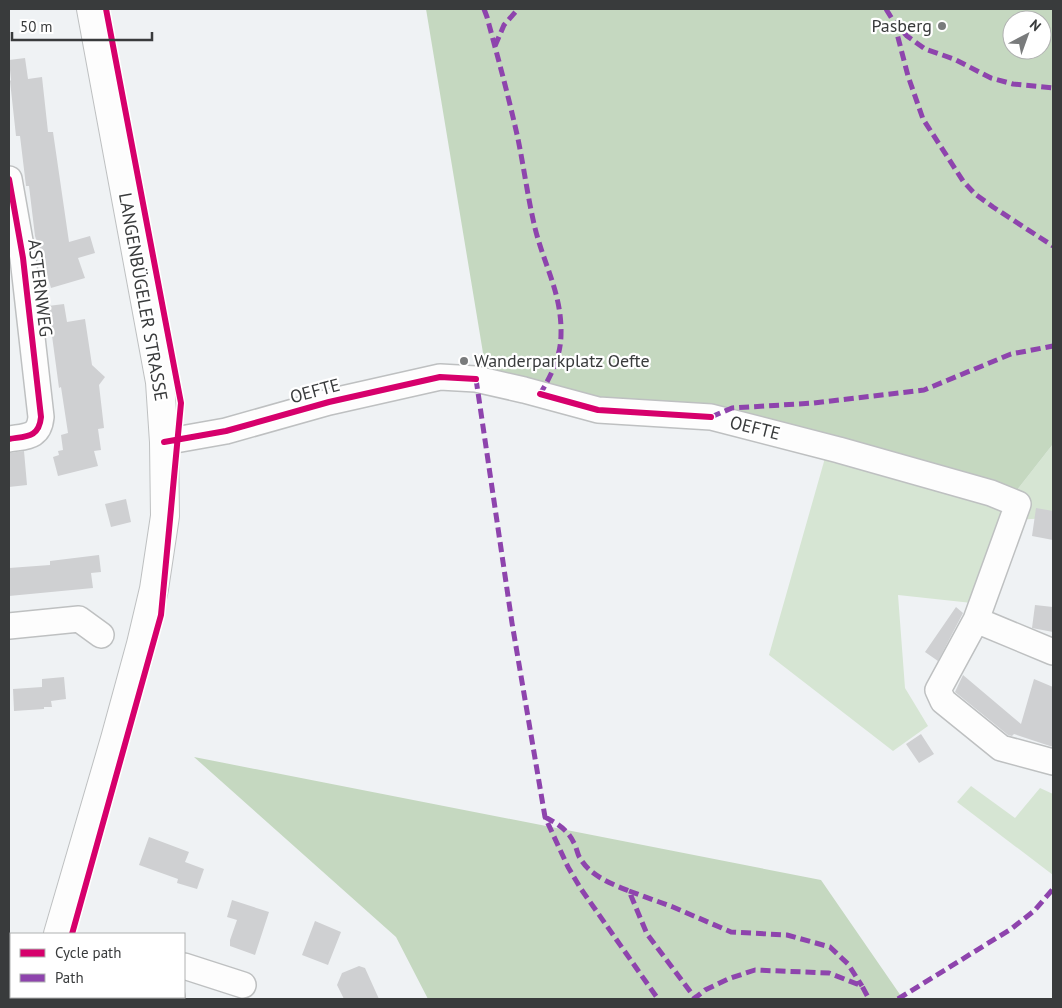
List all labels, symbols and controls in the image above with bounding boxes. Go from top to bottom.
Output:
scale bar [12,10,152,42]
north arrow [1002,10,1052,60]
place label: Pasberg [871,14,932,37]
text: N [1026,15,1045,35]
text: 50 m [20,17,53,36]
marker: Pasberg [936,20,948,32]
street label: LANGENBÜGELER STRASSE [114,191,173,403]
street label: ASTERNWEG [23,238,58,338]
place label: Wanderparkplatz Oefte [474,349,650,372]
marker: Wanderparkplatz Oefte [458,355,470,367]
street label: OEFTE [287,373,342,408]
street label: OEFTE [728,410,783,445]
legend [10,933,185,998]
text: Cycle path [55,943,121,962]
text: Path [55,968,84,987]

